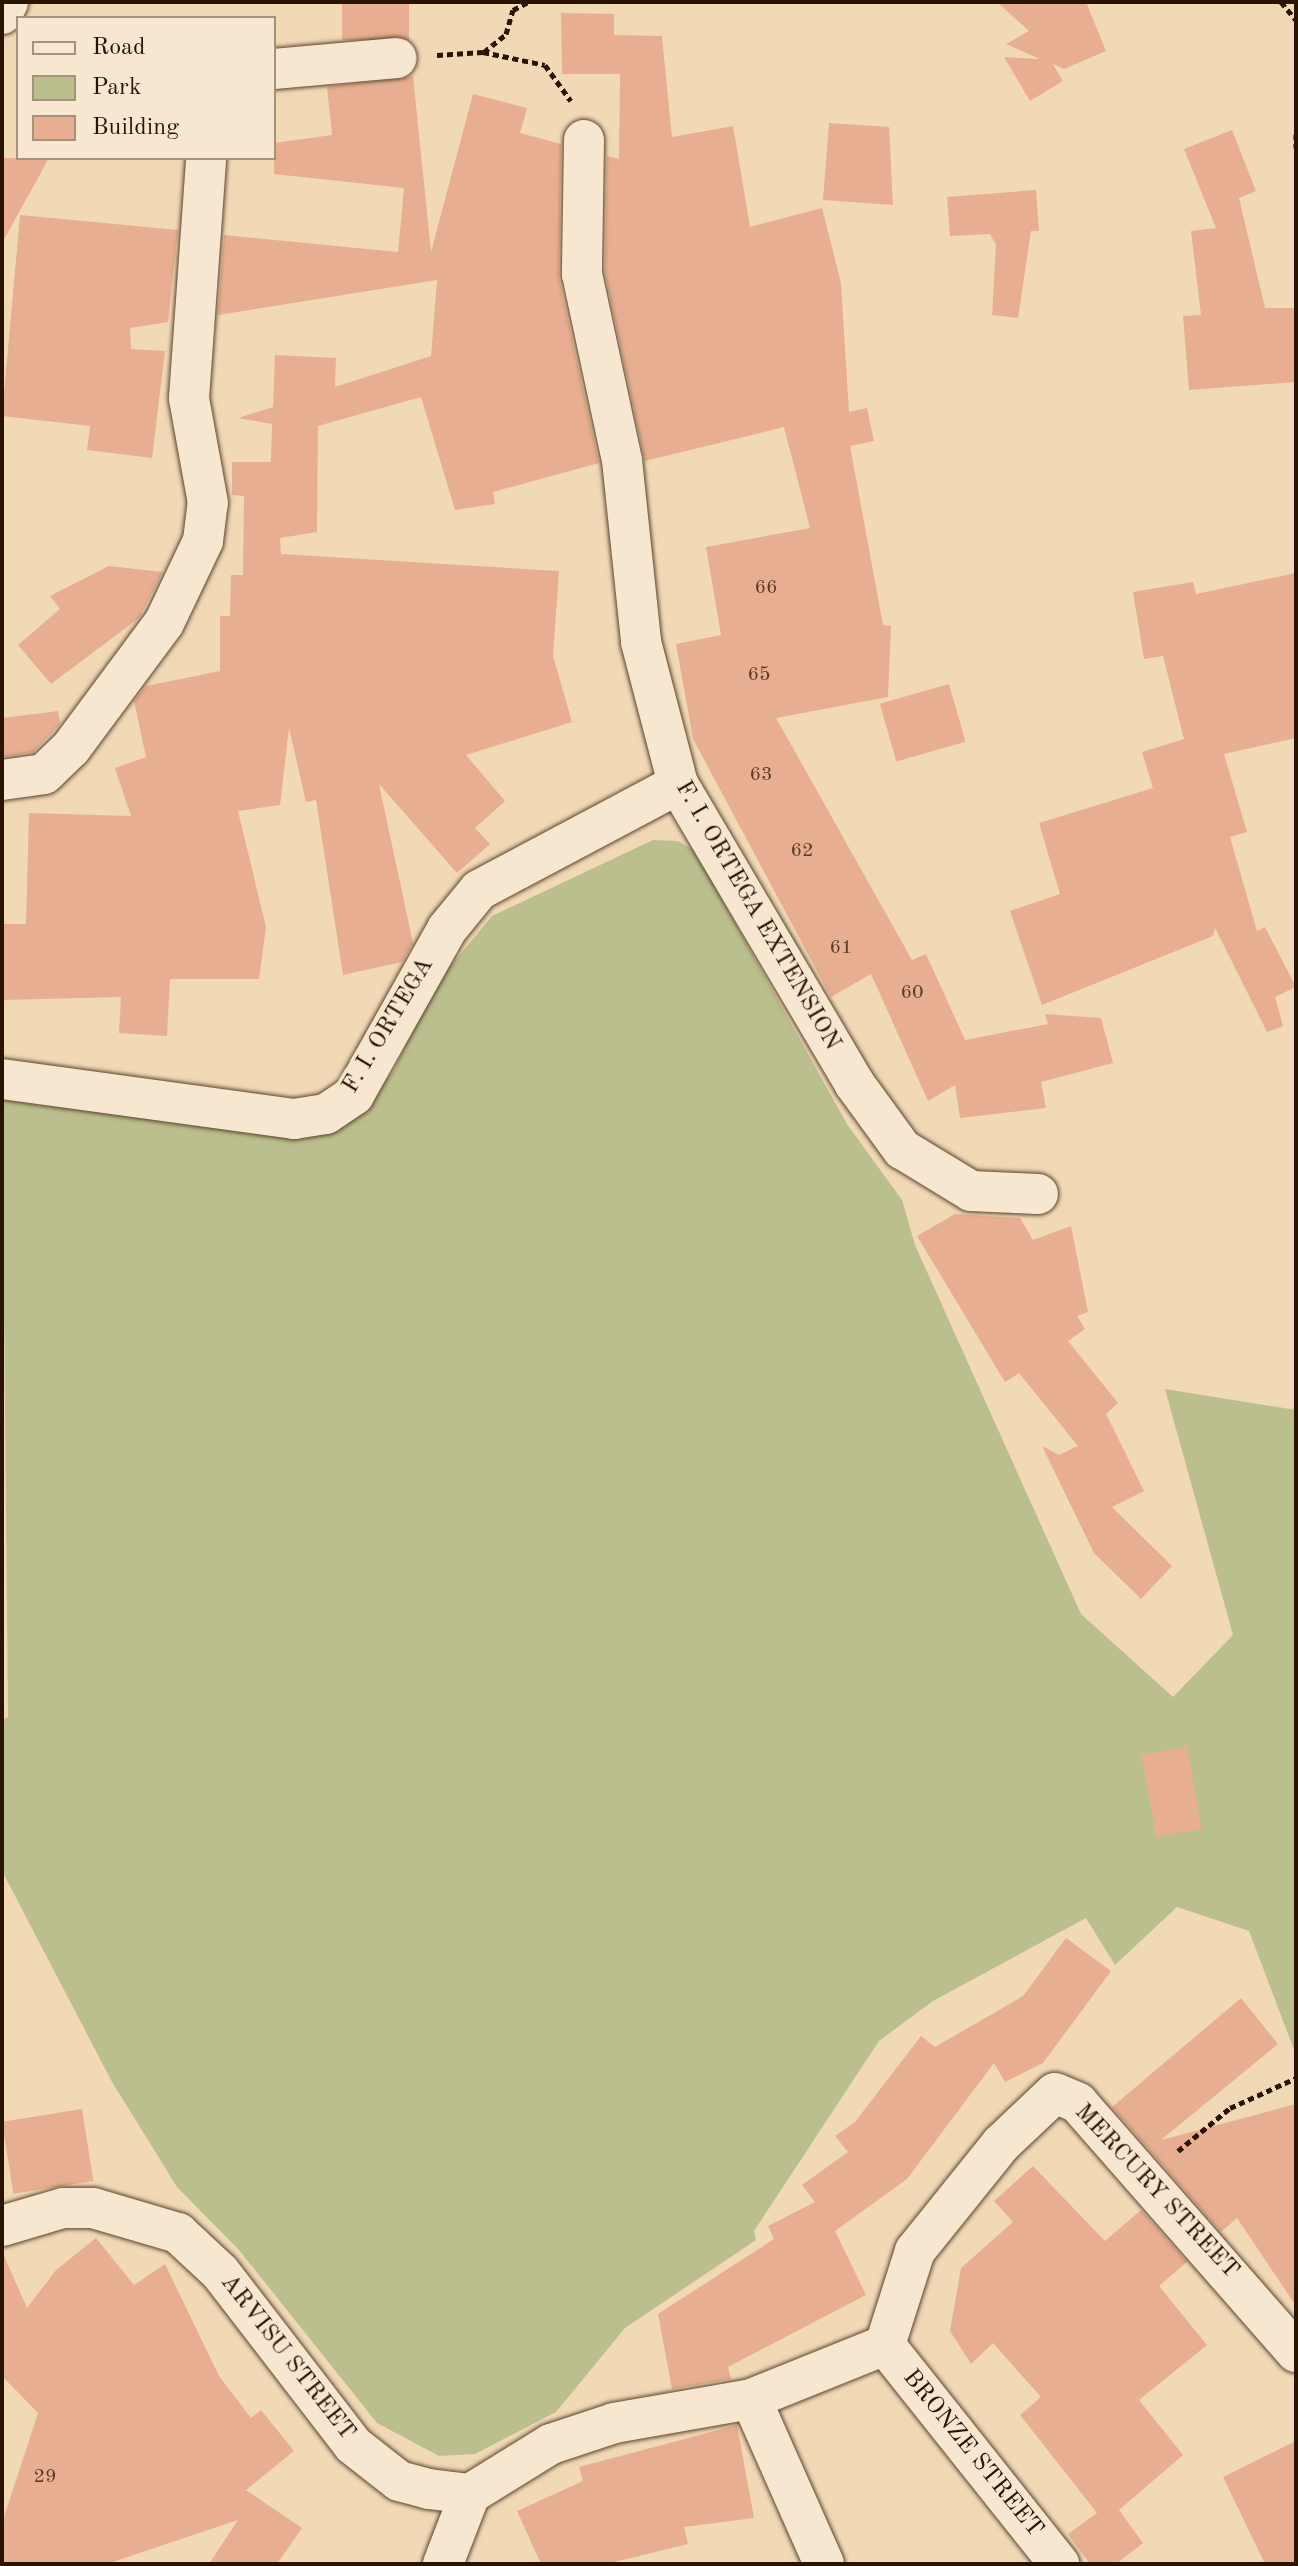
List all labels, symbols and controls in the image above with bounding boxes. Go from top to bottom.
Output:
legend [16,16,276,160]
text: Road [92,36,145,60]
text: Park [92,76,141,100]
text: Building [92,116,179,140]
house number: 66 [754,576,778,600]
house number: 65 [747,663,771,687]
house number: 63 [749,763,773,787]
street label: F. I. ORTEGA EXTENSION [668,776,846,1056]
house number: 62 [790,839,814,863]
house number: 61 [829,936,853,960]
street label: F. I. ORTEGA [337,953,441,1099]
house number: 60 [900,981,924,1005]
street label: MERCURY STREET [1068,2099,1244,2285]
street label: ARVISU STREET [213,2269,361,2447]
street label: BRONZE STREET [896,2364,1048,2544]
house number: 29 [33,2465,57,2489]

